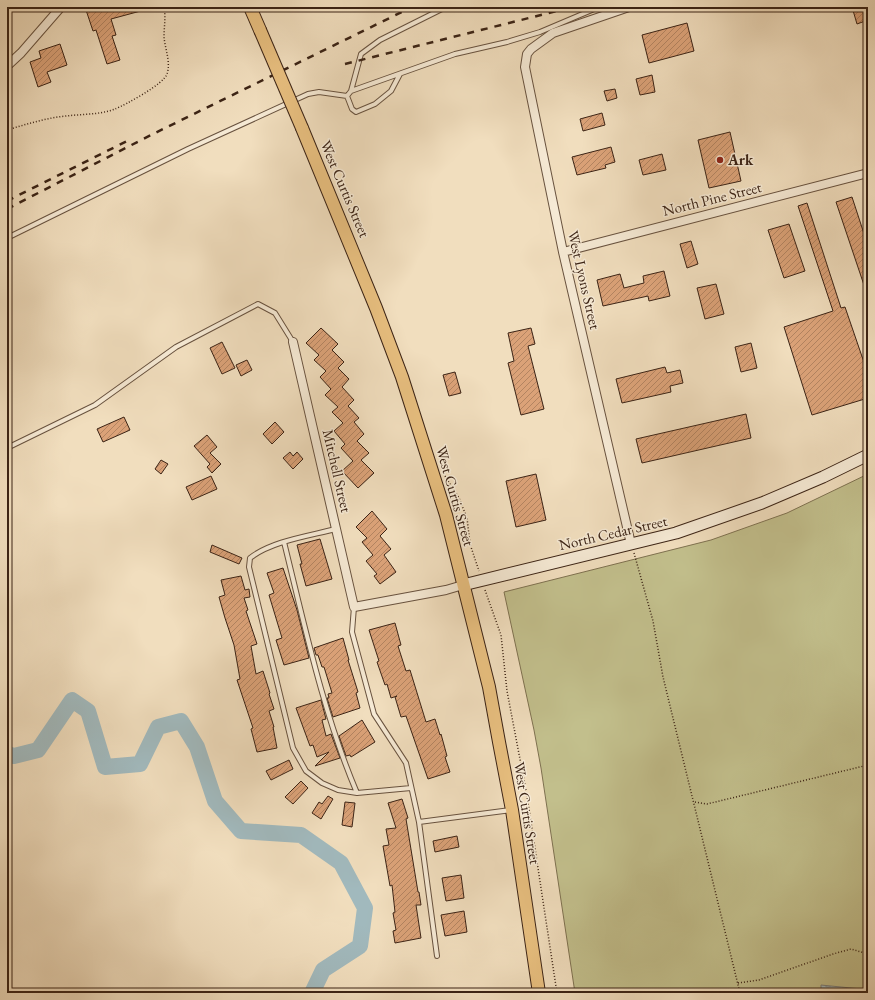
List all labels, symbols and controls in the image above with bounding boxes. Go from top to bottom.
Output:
street label: West Curtis Street [317,137,375,240]
place label: Ark [727,150,754,169]
marker: Ark [715,155,725,165]
street label: North Pine Street [660,177,764,220]
street label: West Lyons Street [564,229,605,332]
street label: Mitchell Street [319,427,356,515]
street label: West Curtis Street [432,444,479,548]
street label: North Cedar Street [557,511,669,554]
street label: West Curtis Street [510,760,545,866]

